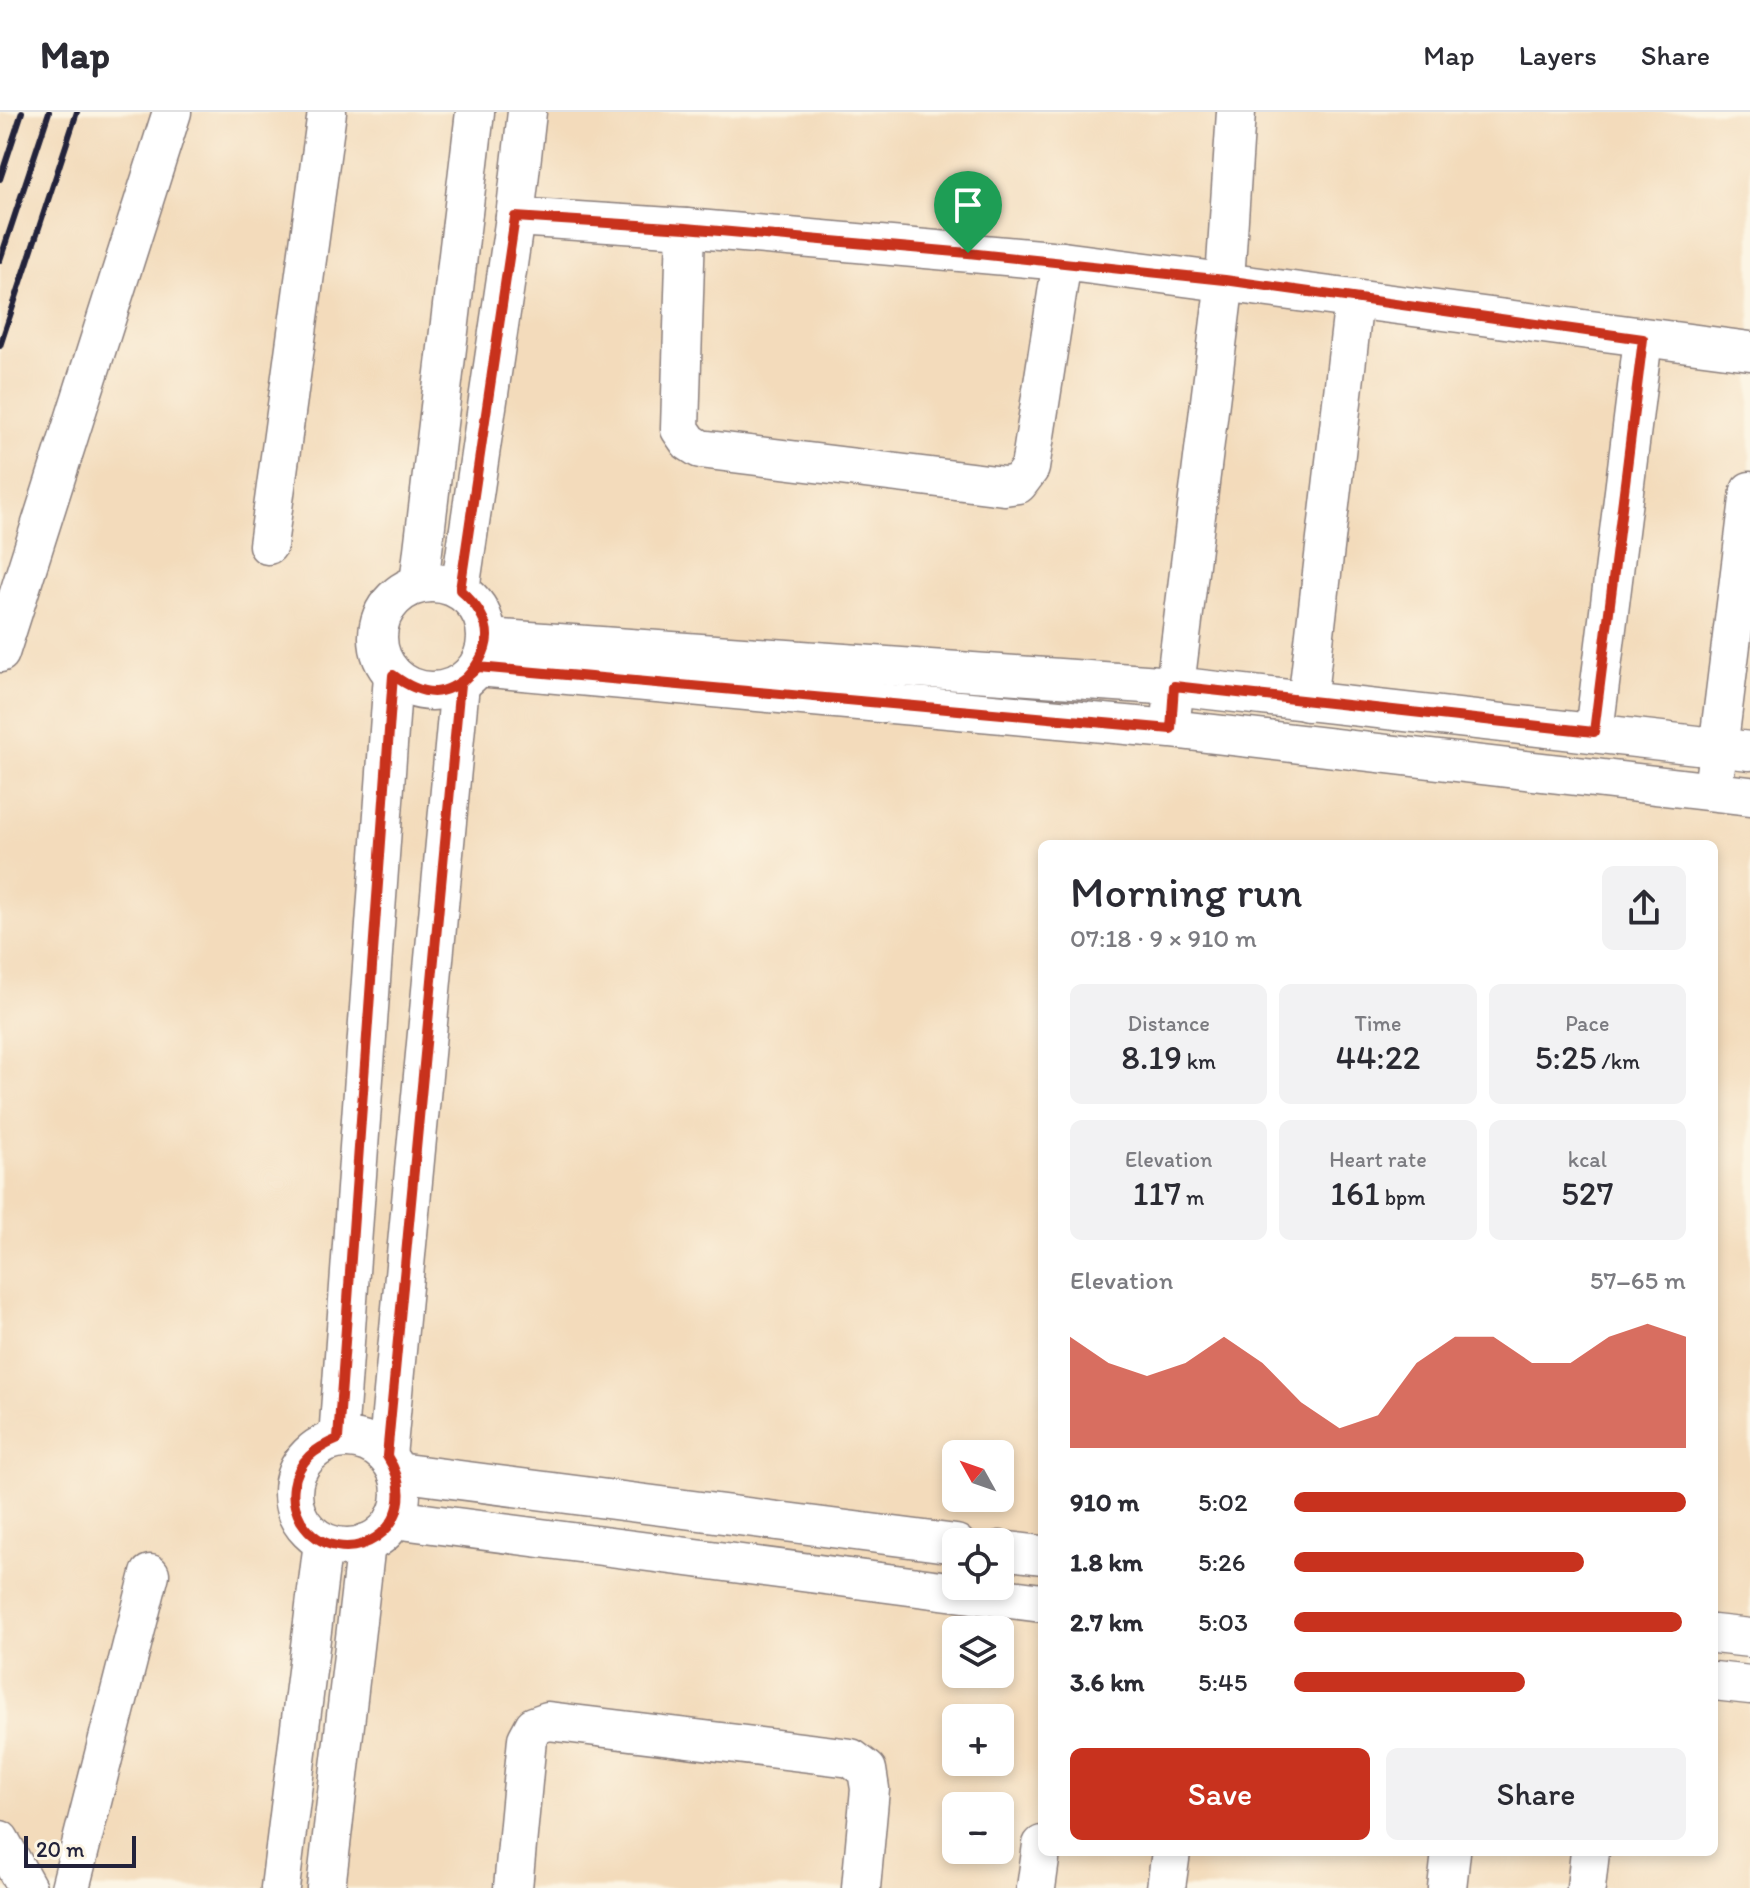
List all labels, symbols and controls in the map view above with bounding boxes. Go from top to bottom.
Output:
text: Map [40,32,110,78]
text: Map [1423,38,1475,72]
text: Layers [1519,38,1597,72]
text: Share [1641,38,1710,72]
pin [934,171,1002,253]
icon: arrive [946,183,990,227]
text: Morning run [1070,865,1303,918]
button: share [1602,866,1686,950]
text: 07:18 · 9 × 910 m [1070,922,1257,954]
text: Distance [1127,1010,1210,1037]
text: Time [1355,1010,1401,1037]
text: Pace [1565,1010,1609,1037]
text: 8.19 [1121,1037,1182,1078]
text: 44:22 [1336,1037,1420,1078]
text: 5:25 [1535,1037,1597,1078]
text: km [1182,1048,1216,1075]
text: /km [1597,1048,1640,1075]
text: Elevation [1125,1146,1212,1173]
text: Heart rate [1329,1146,1427,1173]
text: kcal [1568,1146,1607,1173]
text: 117 [1133,1173,1181,1214]
text: 161 [1330,1173,1380,1214]
text: 527 [1561,1173,1614,1214]
text: m [1181,1184,1205,1211]
text: bpm [1380,1184,1426,1211]
text: Elevation [1070,1264,1173,1296]
text: 57–65 m [1590,1264,1686,1296]
north arrow [942,1440,1014,1512]
map controls [942,1440,1014,1864]
text: 910 m [1070,1486,1139,1518]
text: 5:02 [1198,1486,1248,1518]
button: locate [942,1528,1014,1600]
text: 1.8 km [1070,1546,1143,1578]
text: 5:26 [1198,1546,1245,1578]
text: 2.7 km [1070,1606,1143,1638]
text: 5:03 [1198,1606,1248,1638]
button: layers [942,1616,1014,1688]
text: 3.6 km [1070,1666,1145,1698]
text: 5:45 [1198,1666,1247,1698]
button: + [942,1704,1014,1776]
button: Save [1070,1748,1370,1840]
button: Share [1386,1748,1686,1840]
button: − [942,1792,1014,1864]
scale bar [24,1832,136,1868]
text: 20 m [36,1836,85,1863]

